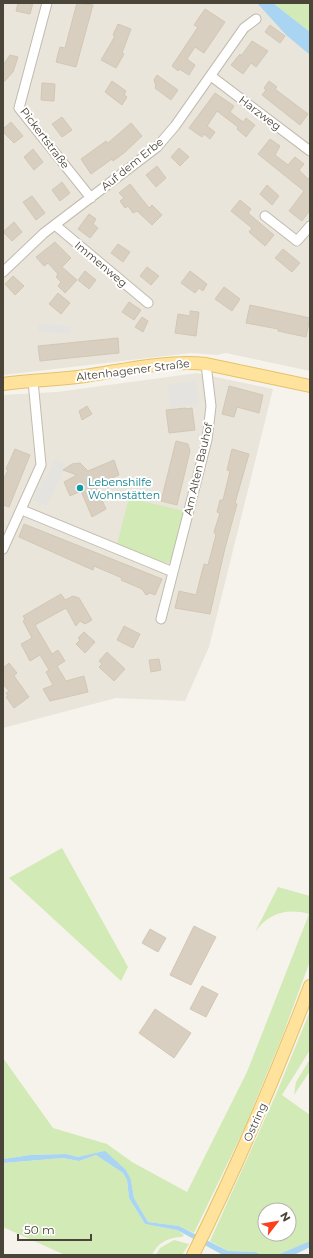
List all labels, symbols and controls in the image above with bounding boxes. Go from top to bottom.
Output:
street label: Harzweg [236,93,284,133]
street label: Pickertstraße [17,105,73,172]
street label: Auf dem Erbe [98,134,166,193]
street label: Immenweg [72,238,130,290]
street label: Altenhagener Straße [75,356,191,384]
street label: Am Alten Bauhof [181,420,216,517]
place label: Lebenshilfe Wohnstätten [88,475,160,502]
marker: Lebenshilfe Wohnstätten [75,483,85,493]
street label: Ostring [240,1100,270,1144]
north arrow [257,1202,297,1242]
text: N [277,1209,294,1224]
scale bar [18,1216,91,1242]
text: 50 m [24,1222,55,1237]

